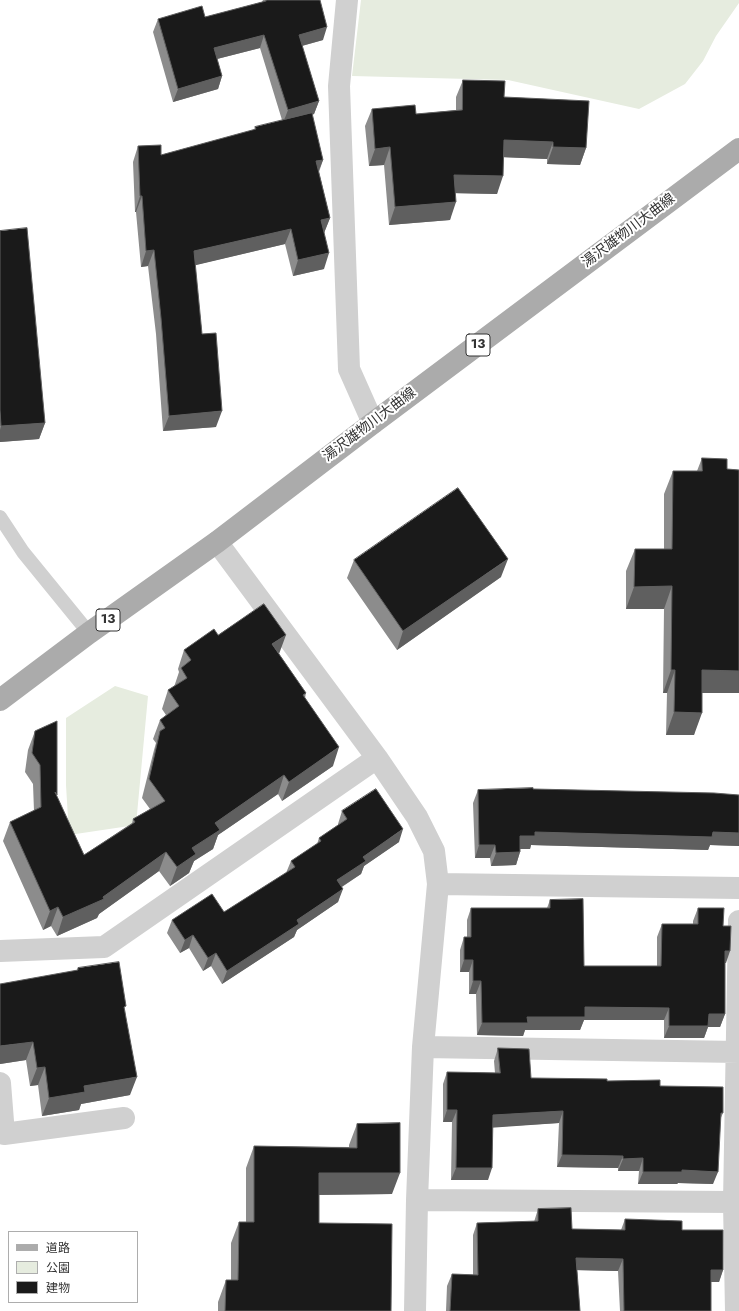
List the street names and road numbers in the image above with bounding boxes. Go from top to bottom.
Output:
street label: 湯沢雄物川大曲線 [579,191,679,271]
road number: 13 [466,334,490,356]
street label: 湯沢雄物川大曲線 [320,385,420,465]
road number: 13 [96,609,120,631]

